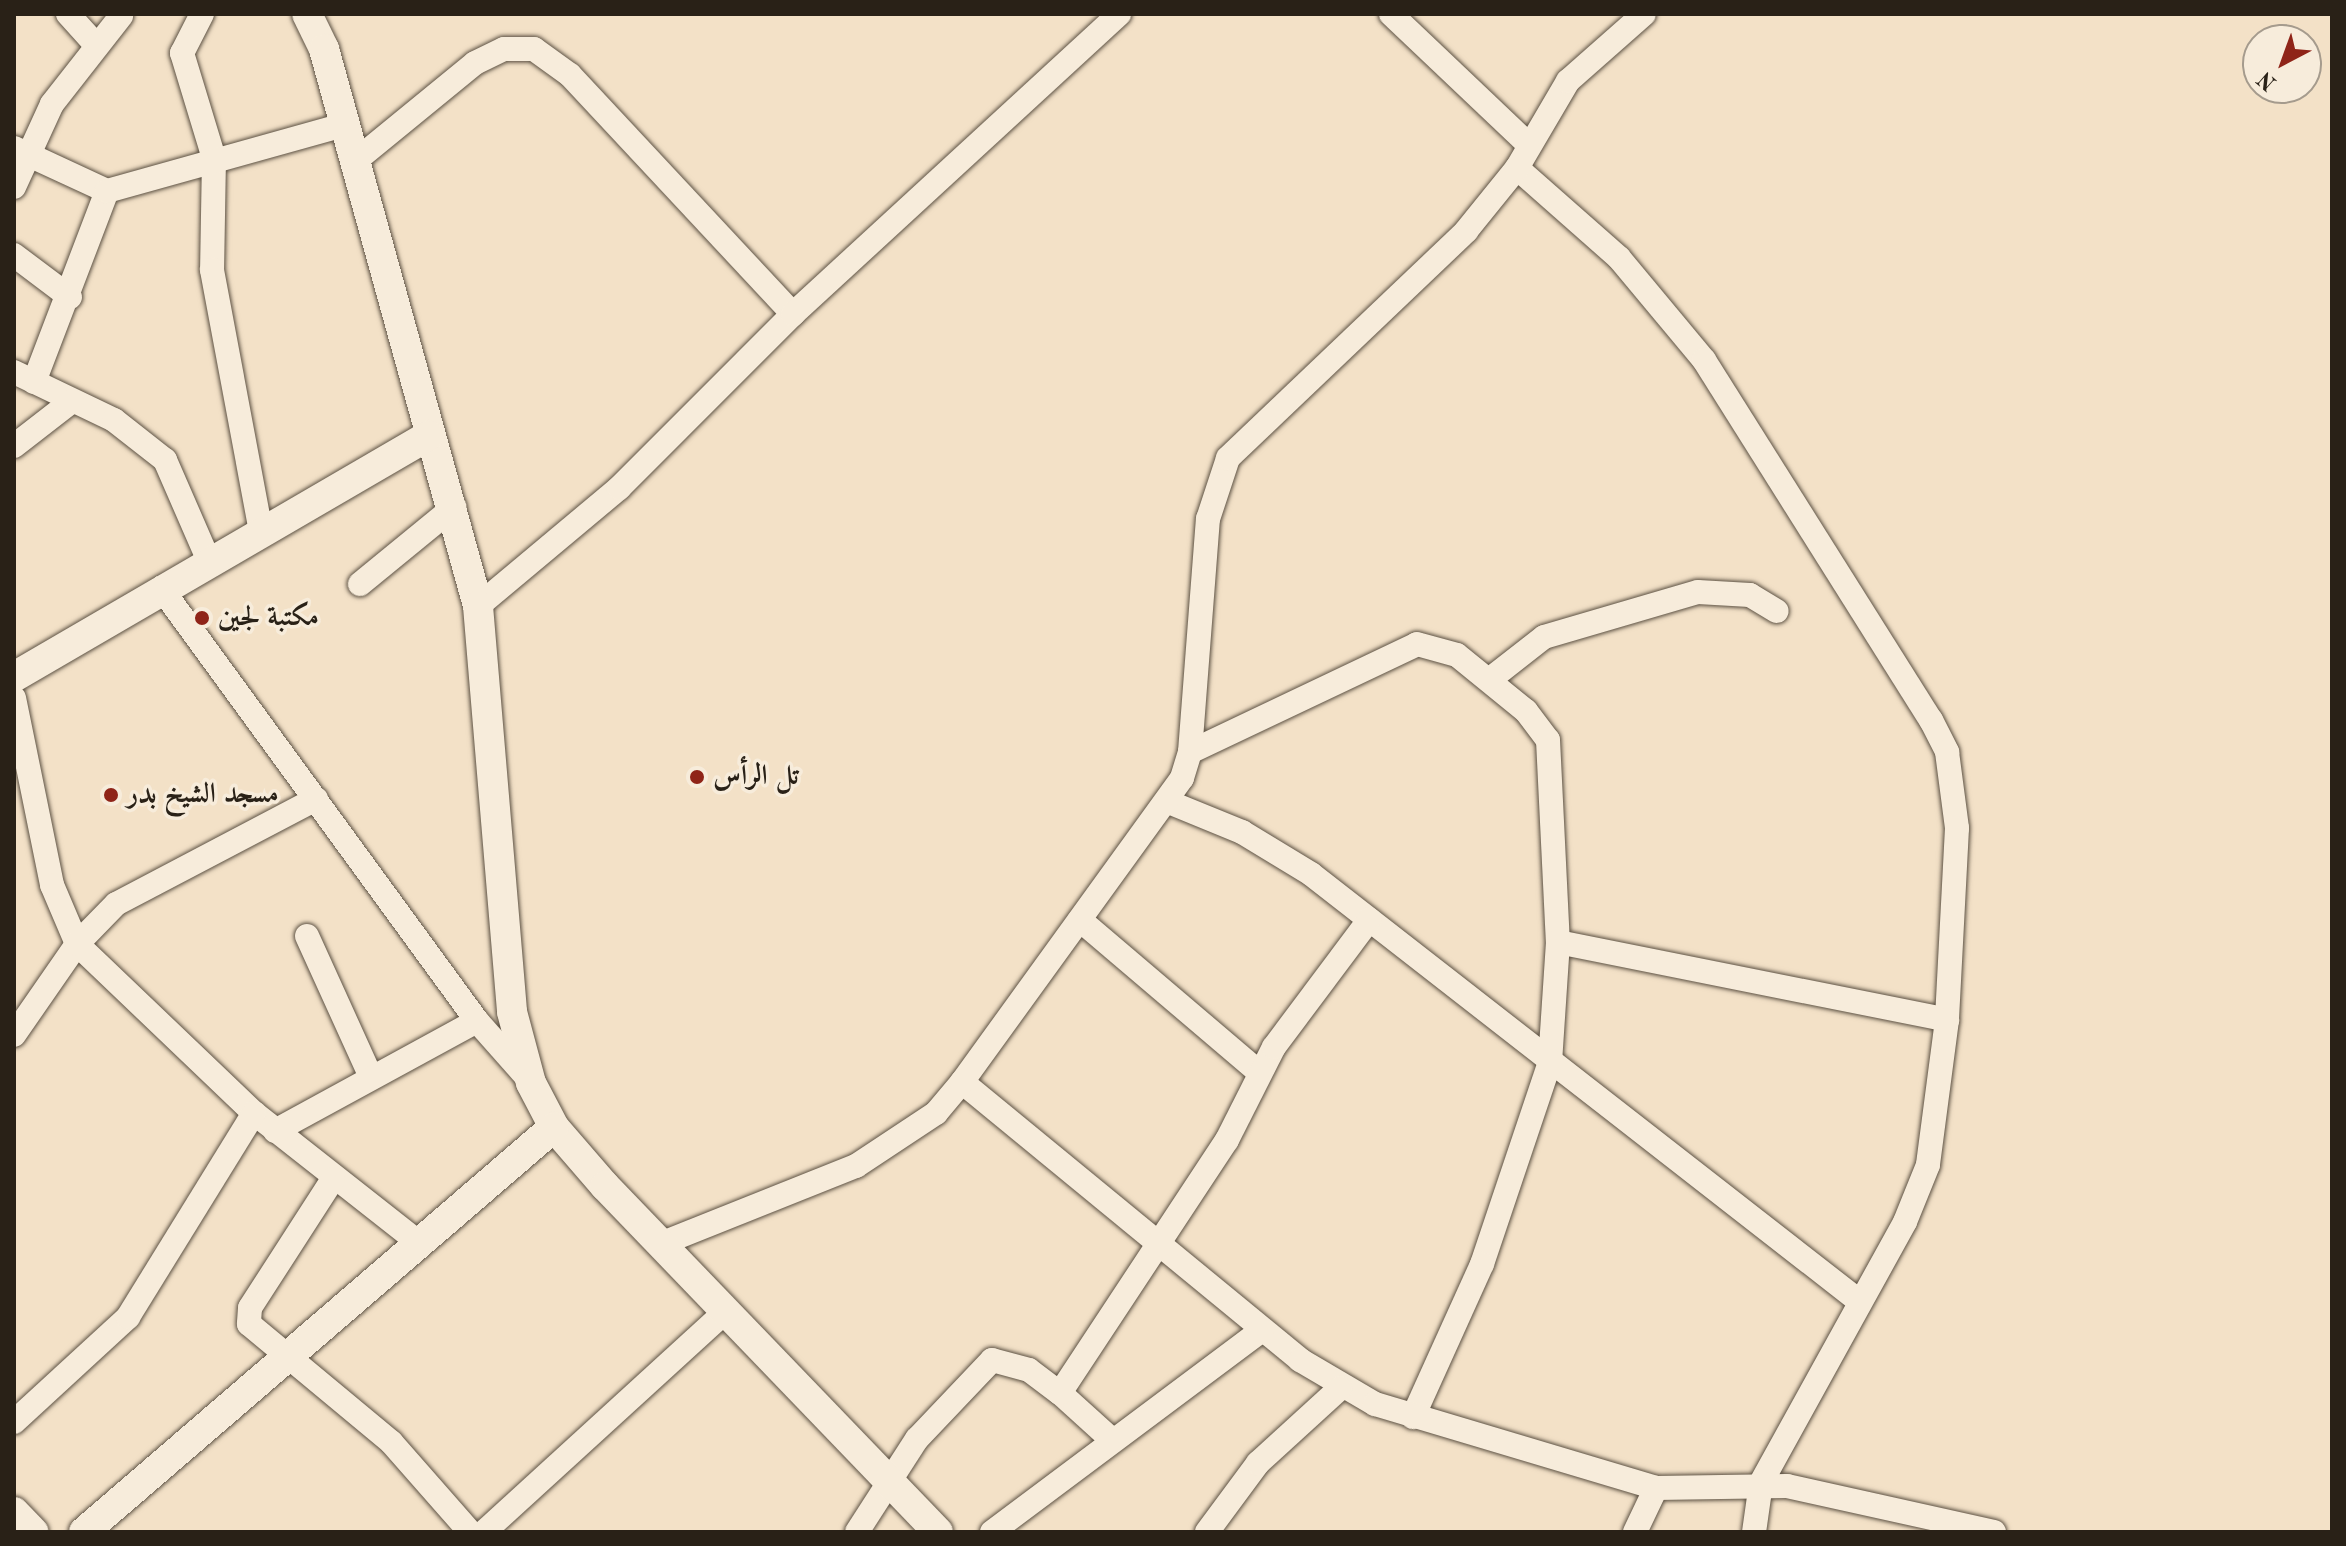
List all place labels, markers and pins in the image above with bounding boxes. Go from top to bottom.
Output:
place label: مكتبة لجين [218,601,319,635]
marker: مكتبة لجين [193,609,211,627]
place label: تل الرأس [713,760,799,794]
marker: تل الرأس [688,768,706,786]
place label: مسجد الشيخ بدر [127,778,279,812]
marker: مسجد الشيخ بدر [102,786,120,804]

